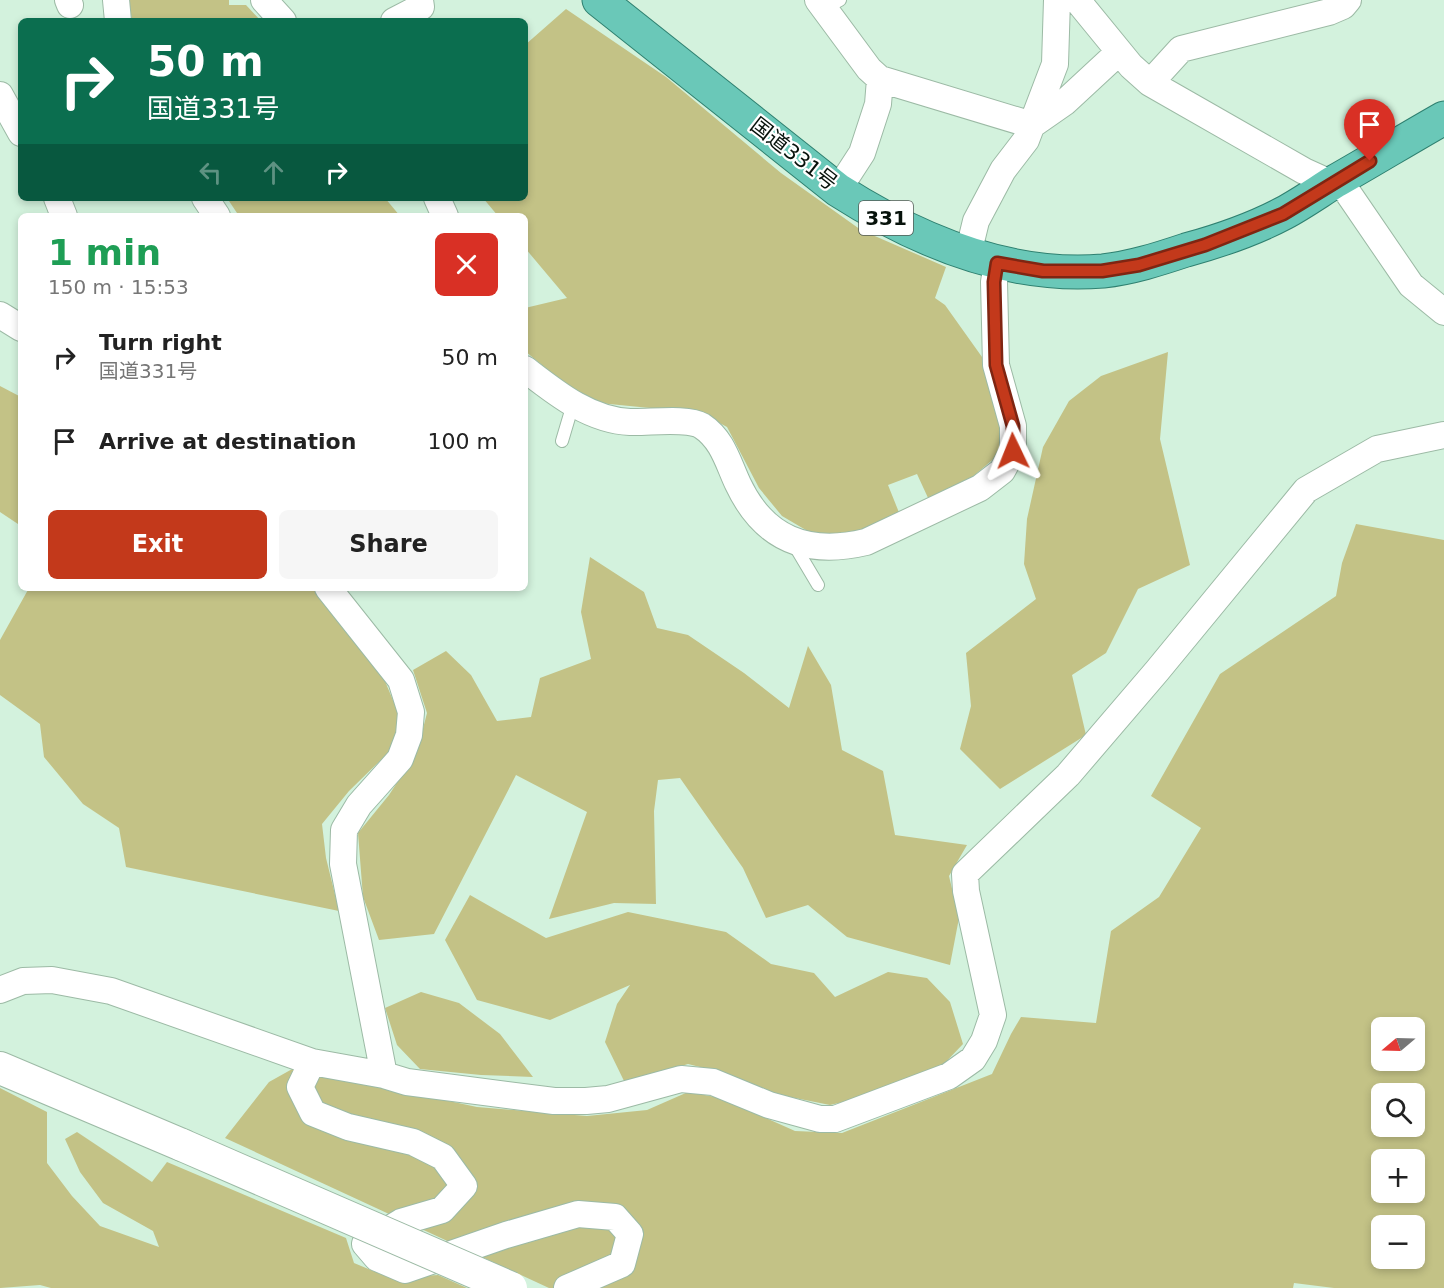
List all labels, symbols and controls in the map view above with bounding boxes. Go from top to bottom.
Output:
text: 50 m [147,37,264,86]
icon: right [48,42,126,120]
text: 国道331号 [147,93,280,124]
pin [1344,99,1395,161]
icon: arrive [1353,108,1386,141]
street label: 国道331号 [746,113,842,195]
icon: left [194,156,227,189]
icon: ahead [257,156,290,189]
icon: right [320,156,353,189]
road number: 331 [859,201,913,235]
text: 1 min [48,232,161,273]
button: close [435,233,498,296]
text: 150 m · 15:53 [48,275,189,299]
text: Turn right [99,330,222,355]
icon: right [48,341,81,374]
text: 50 m [442,345,498,370]
text: 国道331号 [99,359,197,383]
position arrow [981,419,1045,483]
icon: arrive [48,425,81,458]
text: Arrive at destination [99,429,356,454]
text: 100 m [428,429,498,454]
button: Exit [48,510,267,579]
button: Share [279,510,498,579]
north arrow [1371,1017,1425,1071]
map controls [1371,1017,1425,1269]
button: search [1371,1083,1425,1137]
button: + [1371,1149,1425,1203]
button: − [1371,1215,1425,1269]

